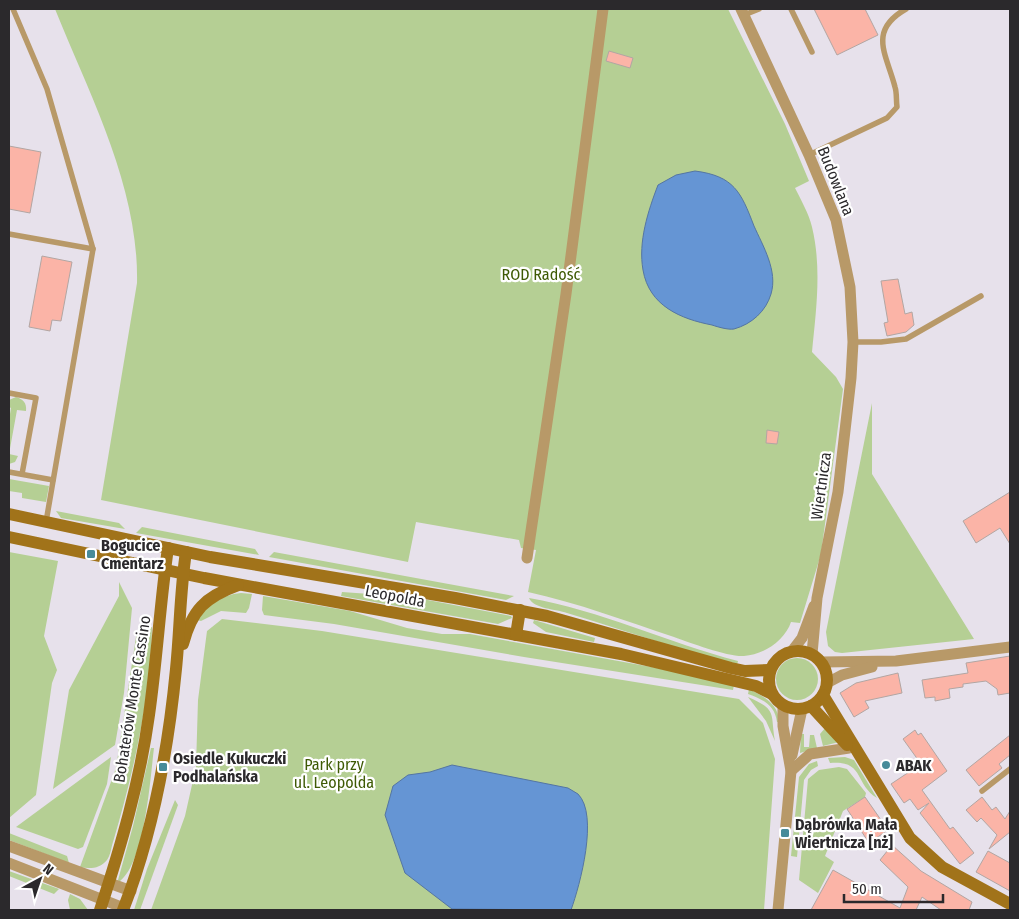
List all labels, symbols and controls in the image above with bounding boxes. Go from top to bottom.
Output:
street label: Budowlana [814,144,859,218]
park label: ROD Radość [502,265,581,284]
street label: Wiertnicza [807,451,835,521]
place label: Bogucice Cmentarz [101,536,164,573]
marker: Bogucice Cmentarz [85,548,97,560]
street label: Leopolda [363,581,427,611]
street label: Bohaterów Monte Cassino [109,614,155,784]
place label: Osiedle Kukuczki Podhalańska [173,749,286,786]
park label: Park przy ul. Leopolda [294,755,374,792]
place label: ABAK [895,756,932,775]
marker: ABAK [880,759,892,771]
marker: Osiedle Kukuczki Podhalańska [157,761,169,773]
place label: Dąbrówka Mała Wiertnicza [nż] [795,815,897,852]
marker: Dąbrówka Mała Wiertnicza [nż] [779,827,791,839]
north arrow [15,854,65,904]
text: N [39,860,57,879]
scale bar [844,872,943,904]
text: 50 m [852,880,882,898]

